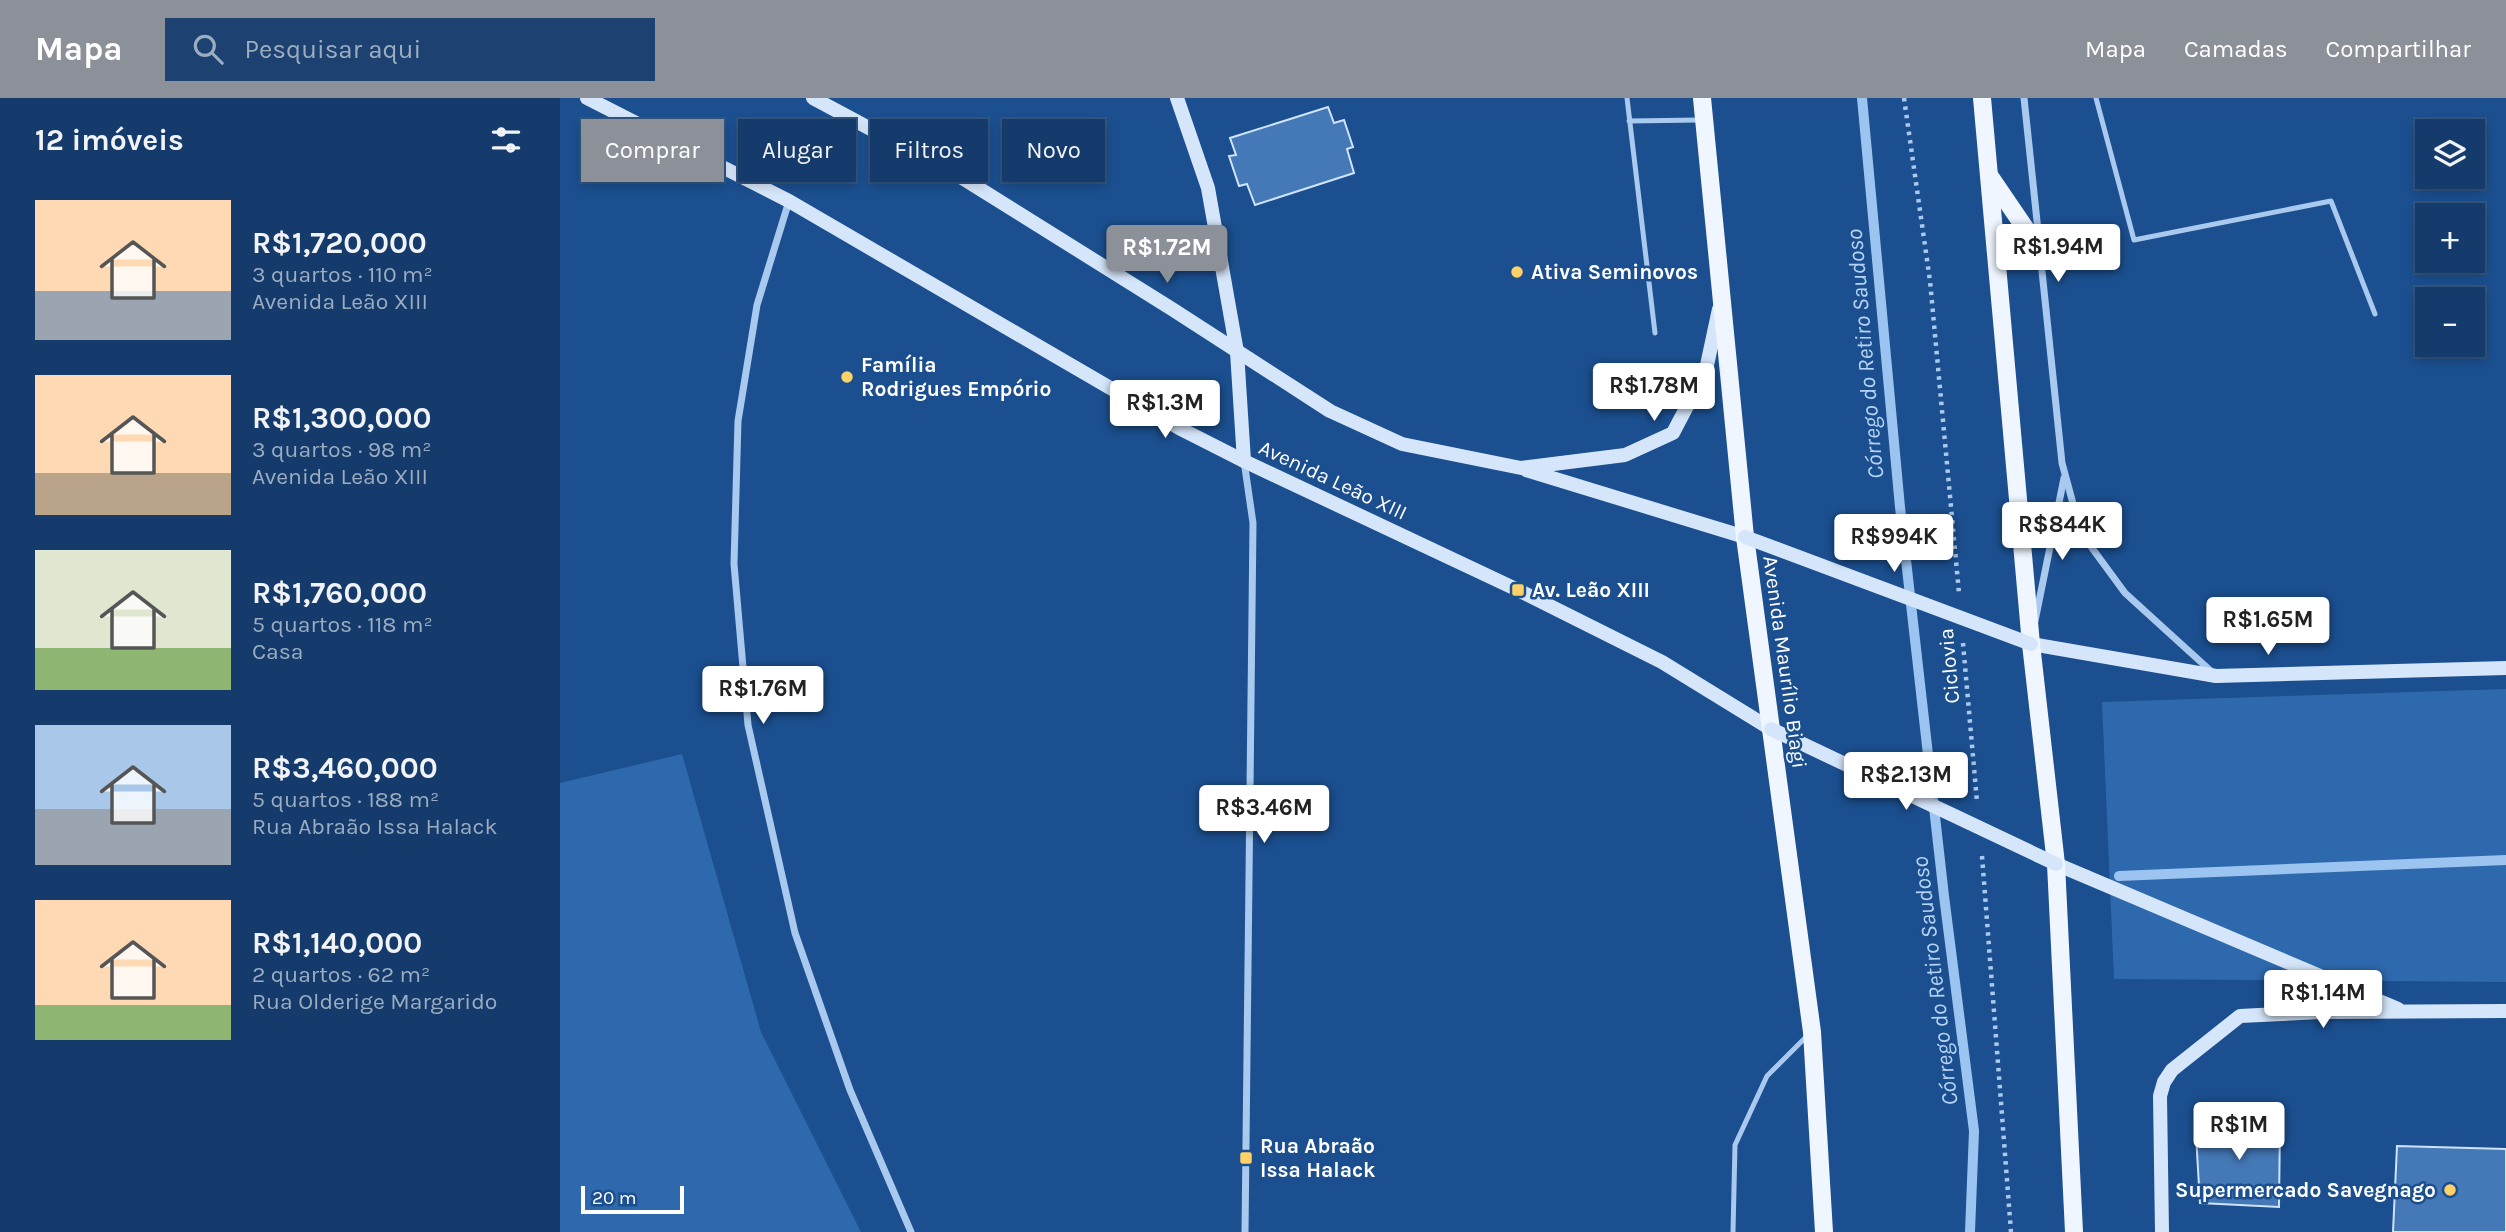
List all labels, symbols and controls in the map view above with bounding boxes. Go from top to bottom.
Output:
search box [165,18,655,81]
text: Mapa [35,30,123,68]
icon: search [189,30,227,68]
text: Pesquisar aqui [245,34,421,65]
text: Mapa [2085,35,2146,63]
text: Camadas [2184,35,2288,63]
text: Compartilhar [2326,35,2471,63]
chip: Comprar [581,119,724,182]
chip: Alugar [738,119,856,182]
chip: Filtros [870,119,988,182]
chip: Novo [1002,119,1105,182]
map controls [2415,119,2485,357]
button: layers [2415,119,2485,189]
icon: filters [487,121,525,159]
text: 12 imóveis [35,122,184,158]
button: + [2415,203,2485,273]
text: R$1,720,000 [252,225,427,261]
pin: R$1.94M [1993,225,2123,284]
pin: R$1.72M [1102,226,1232,285]
icon: home [91,228,175,312]
water label: Córrego do Retiro Saudoso [1841,228,1889,480]
text: R$1.94M [2012,233,2104,260]
text: R$1.72M [1122,234,1212,261]
place label: Ativa Seminovos [1531,260,1698,284]
text: 3 quartos · 110 m² [252,261,433,288]
marker: Ativa Seminovos [1509,264,1525,280]
button: − [2415,287,2485,357]
text: Avenida Leão XIII [252,288,428,315]
place label: Família Rodrigues Empório [861,353,1051,401]
pin: R$1.78M [1589,364,1719,423]
marker: Família Rodrigues Empório [839,369,855,385]
text: R$1.78M [1609,372,1699,399]
pin: R$1.3M [1108,380,1222,440]
text: R$1.3M [1126,389,1204,416]
text: R$1,300,000 [252,400,431,436]
icon: home [91,403,175,487]
street label: Avenida Leão XIII [1255,435,1411,525]
text: 3 quartos · 98 m² [252,436,431,463]
text: Avenida Leão XIII [252,463,428,490]
pin: R$844K [2005,503,2119,562]
text: R$844K [2018,511,2106,538]
pin: R$994K [1837,514,1951,574]
text: R$994K [1850,523,1938,550]
street label: Avenida Maurílio Biagi [1758,554,1812,770]
text: R$1,760,000 [252,575,427,611]
icon: home [91,578,175,662]
place label: Av. Leão XIII [1532,578,1650,602]
marker: Av. Leão XIII [1510,582,1526,598]
pin: R$1.65M [2203,598,2333,657]
text: R$1.65M [2222,606,2314,633]
text: 5 quartos · 118 m² [252,611,433,638]
street label: Ciclovia [1934,627,1964,705]
text: Casa [252,638,304,665]
pin: R$1.76M [698,666,828,726]
text: R$1.76M [718,675,808,702]
text: R$3,460,000 [252,750,438,786]
pin: R$2.13M [1841,752,1971,812]
icon: home [91,753,175,837]
text: R$2.13M [1860,761,1952,788]
text: 5 quartos · 188 m² [252,786,439,813]
pin: R$3.46M [1199,786,1329,845]
text: R$3.46M [1215,794,1313,821]
text: Rua Abraão Issa Halack [252,813,497,840]
water label: Córrego do Retiro Saudoso [1906,855,1964,1107]
text: R$1,140,000 [252,925,422,961]
icon: home [91,928,175,1012]
text: 2 quartos · 62 m² [252,961,430,988]
pin: R$1.14M [2258,970,2388,1030]
text: R$1.14M [2280,979,2366,1006]
text: Rua Olderige Margarido [252,988,497,1015]
pin: R$1M [2198,1102,2280,1162]
text: R$1M [2210,1111,2268,1138]
place label: Rua Abraão Issa Halack [1260,1134,1376,1182]
marker: Rua Abraão Issa Halack [1238,1150,1254,1166]
place label: Supermercado Savegnago [2175,1178,2436,1202]
marker: Supermercado Savegnago [2442,1182,2458,1198]
scale bar [581,1183,684,1215]
text: 20 m [592,1187,637,1209]

